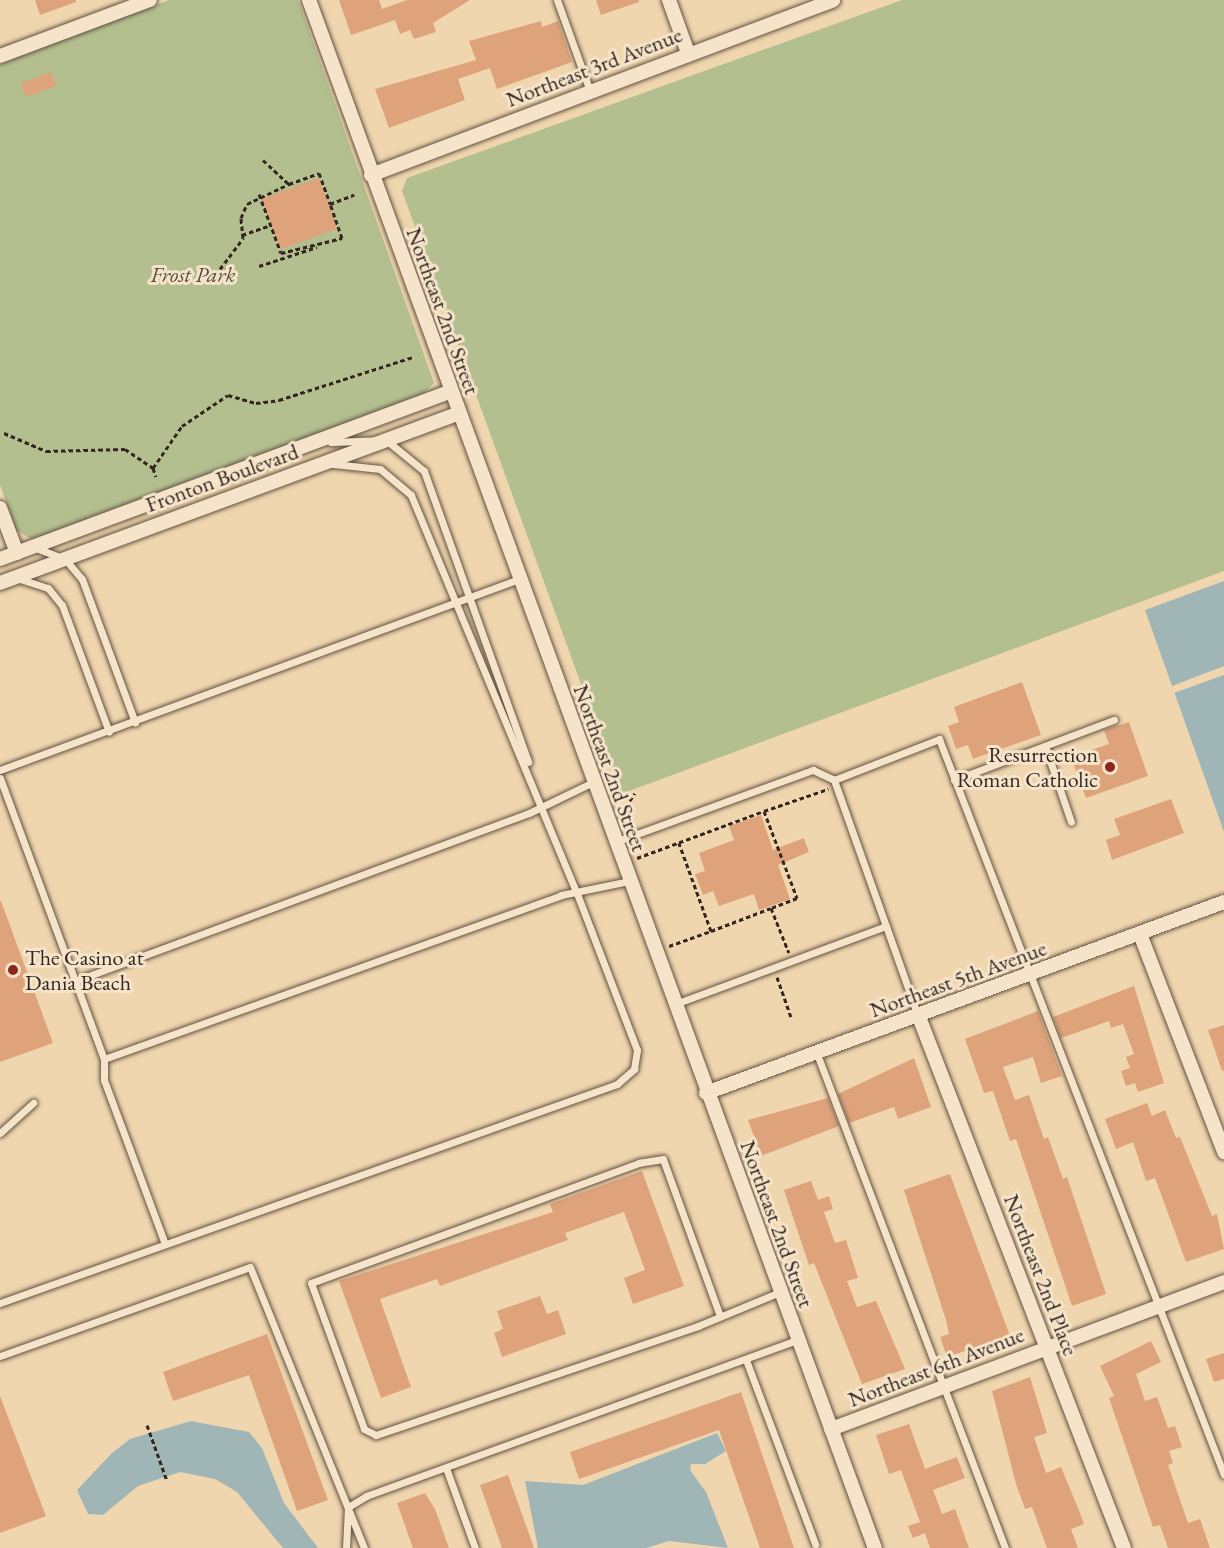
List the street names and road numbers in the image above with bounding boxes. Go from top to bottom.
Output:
street label: Northeast 3rd Avenue [502,21,686,113]
street label: Northeast 2nd Street [401,224,485,398]
street label: Fronton Boulevard [142,438,302,518]
street label: Northeast 2nd Street [568,681,652,855]
street label: Northeast 5th Avenue [866,935,1050,1023]
street label: Northeast 2nd Street [735,1137,819,1311]
street label: Northeast 2nd Place [998,1191,1084,1359]
street label: Northeast 6th Avenue [844,1321,1028,1413]

